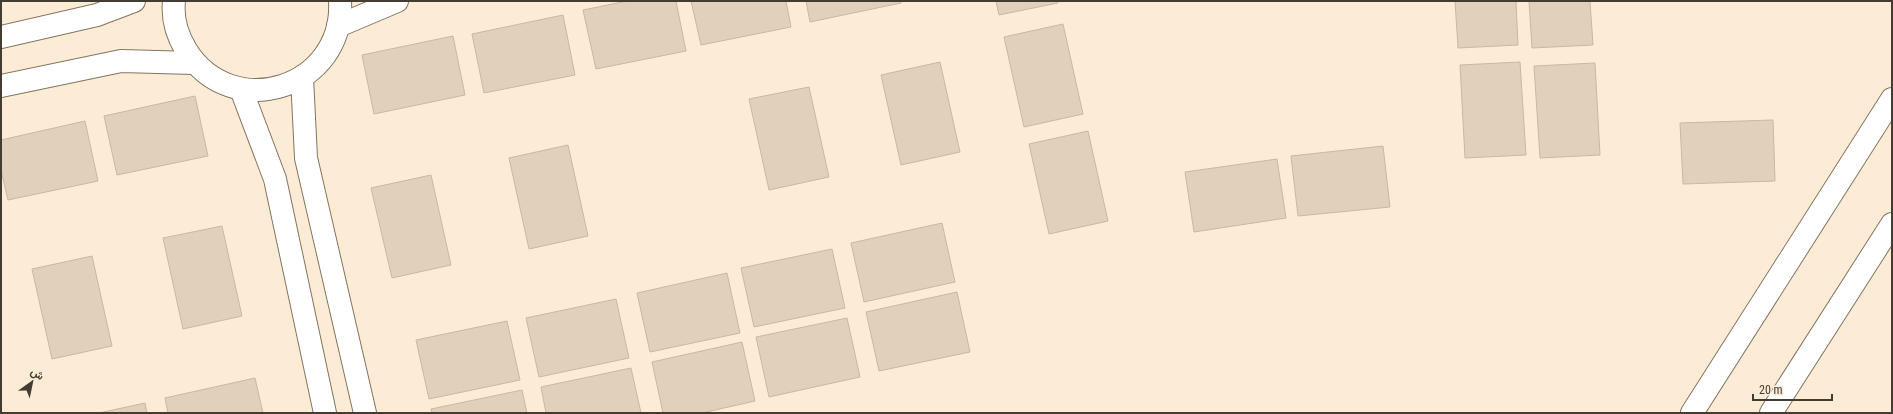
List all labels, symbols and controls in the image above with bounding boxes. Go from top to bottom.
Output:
north arrow [12,362,52,402]
text: ش [28,365,46,383]
scale bar [1753,376,1832,402]
text: 20 m [1759,383,1783,397]

